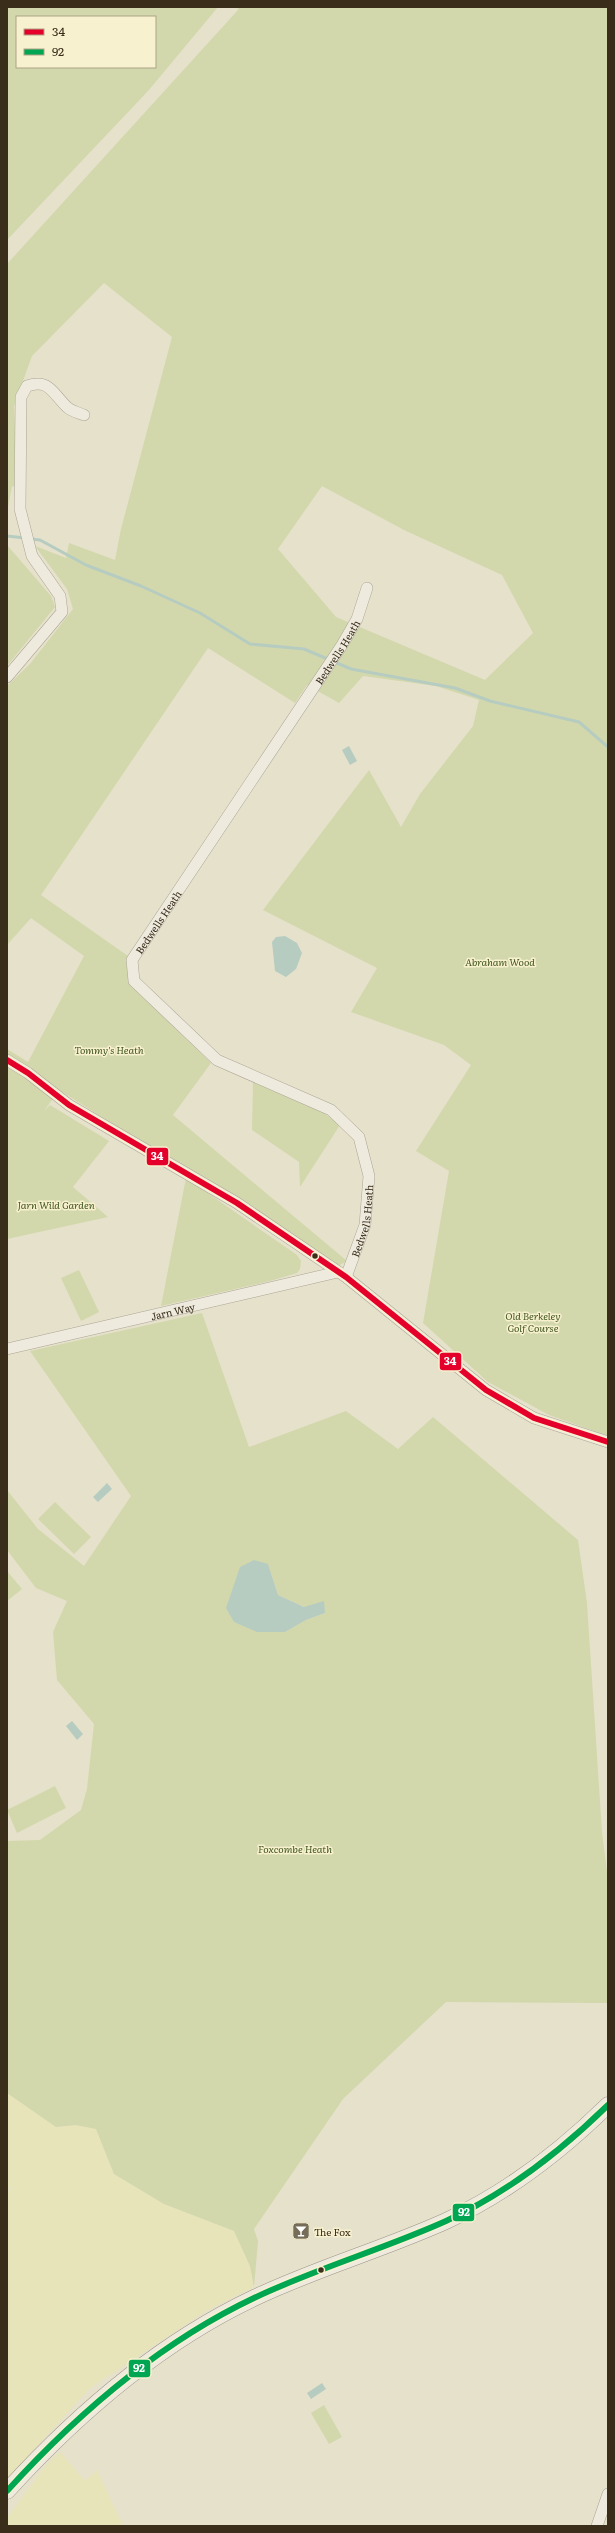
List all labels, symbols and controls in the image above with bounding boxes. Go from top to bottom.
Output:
legend [16,16,156,68]
text: 34 [52,22,65,40]
text: 92 [52,42,64,60]
street label: Bedwells Heath [311,616,363,687]
street label: Bedwells Heath [131,886,185,956]
park label: Abraham Wood [465,954,535,969]
park label: Tommy's Heath [74,1042,144,1057]
line badge: 34 [146,1147,169,1166]
text: 34 [151,1147,164,1163]
street label: Bedwells Heath [347,1184,376,1259]
park label: Jarn Wild Garden [17,1197,95,1212]
unlabelled marker [310,1251,320,1261]
street label: Jarn Way [149,1298,197,1323]
park label: Old Berkeley Golf Course [505,1308,561,1335]
line badge: 34 [439,1352,462,1371]
text: 34 [444,1352,457,1368]
park label: Foxcombe Heath [258,1841,332,1856]
line badge: 92 [452,2203,475,2222]
text: 92 [458,2203,470,2219]
bar icon: The Fox [291,2221,311,2241]
place label: The Fox [314,2224,351,2239]
unlabelled marker [316,2265,326,2275]
line badge: 92 [128,2359,151,2378]
text: 92 [133,2359,145,2375]

